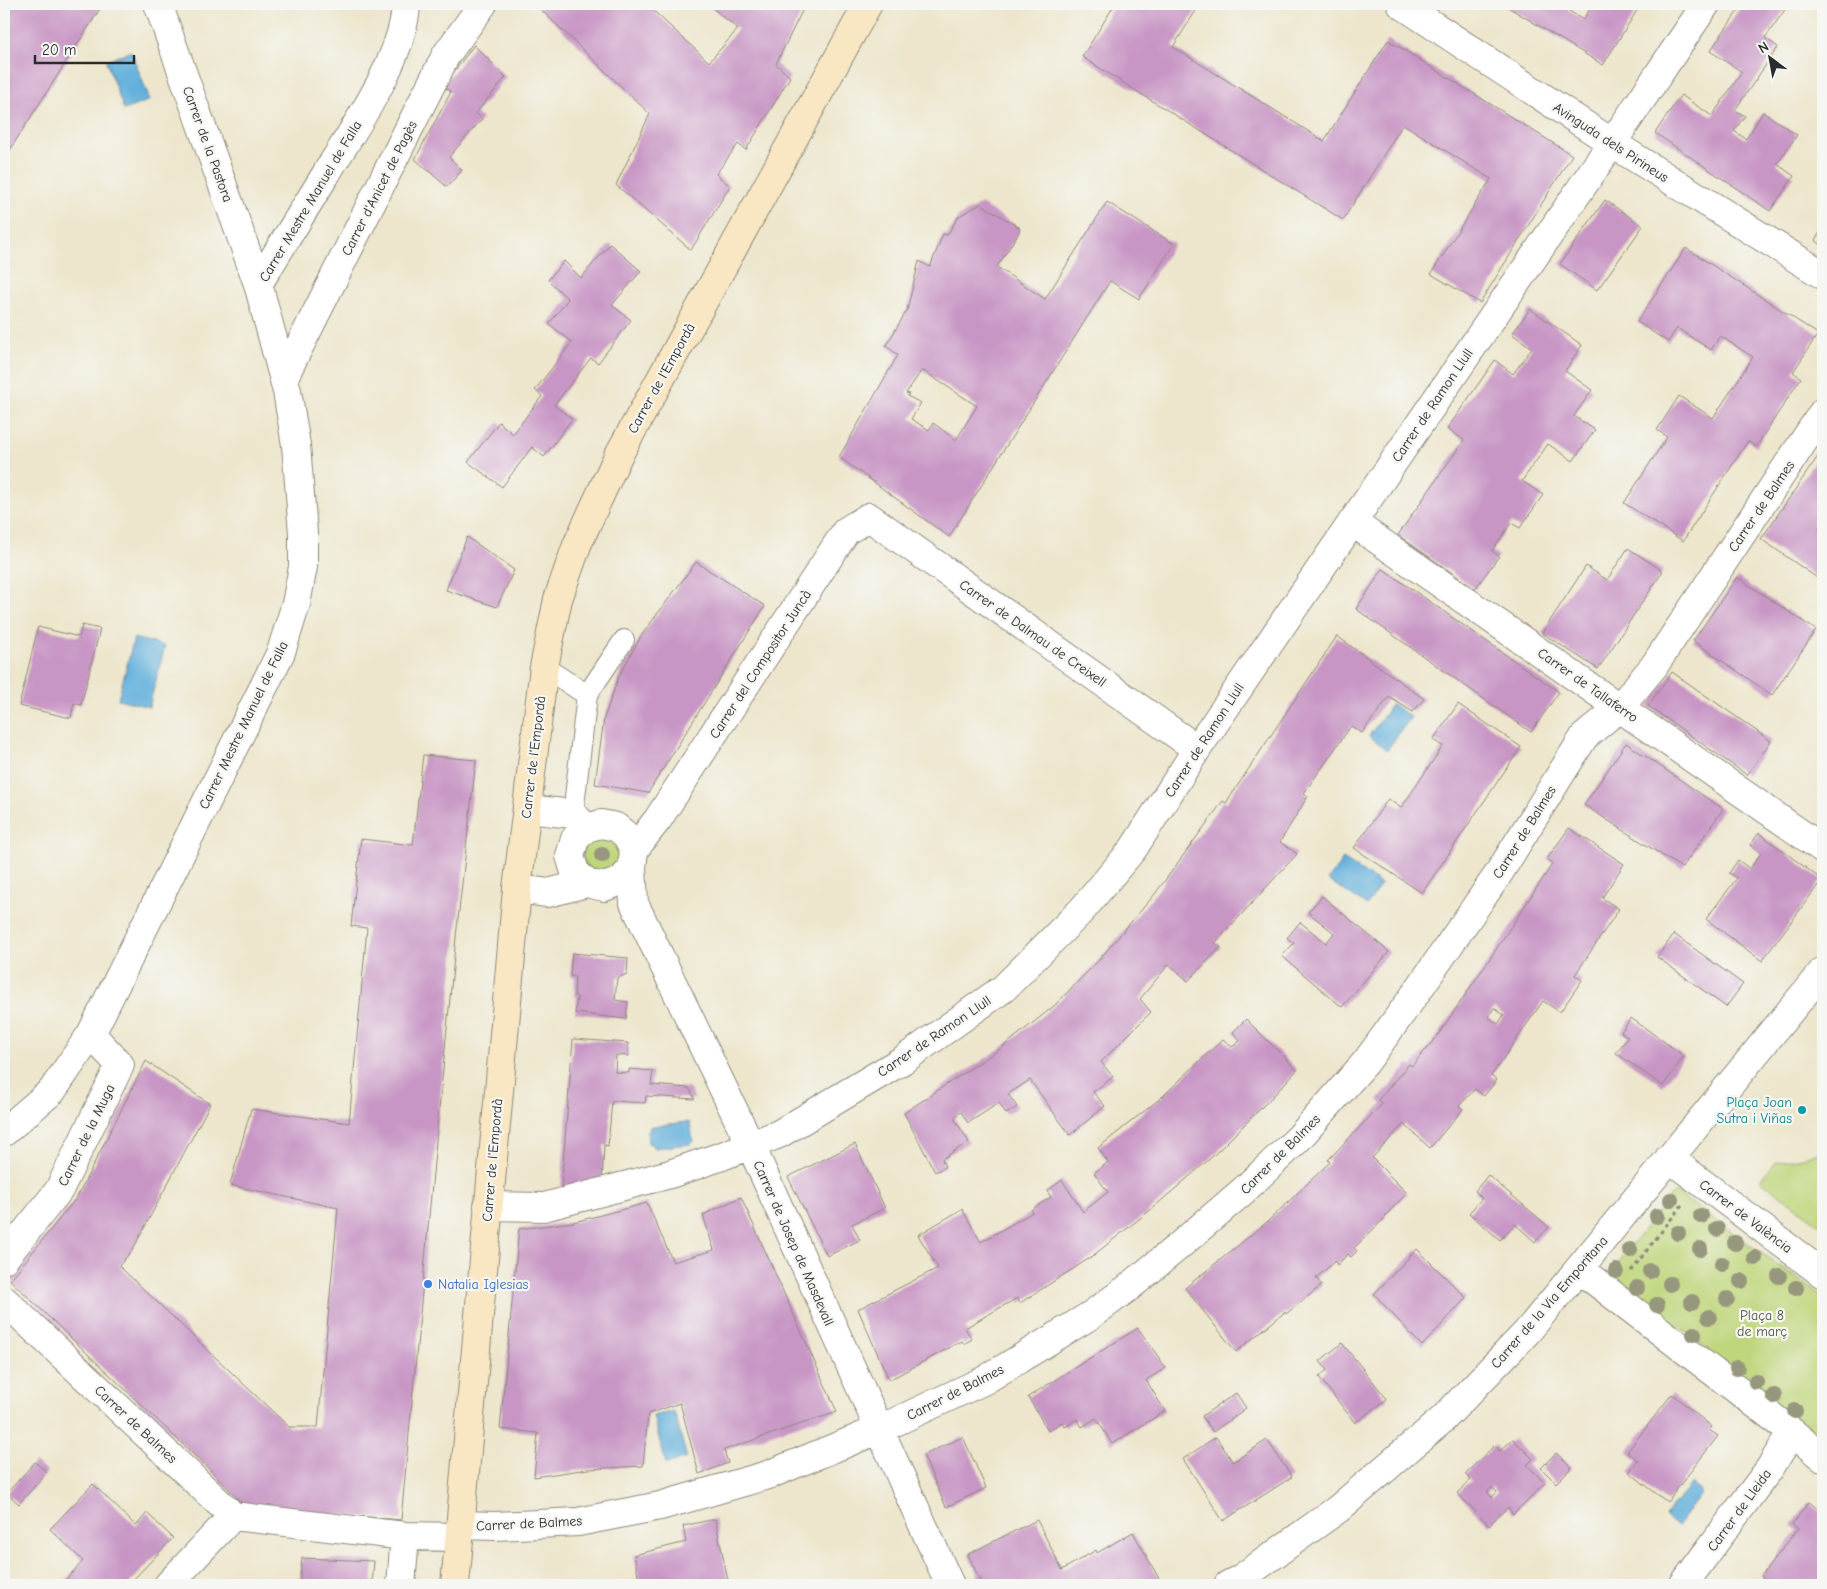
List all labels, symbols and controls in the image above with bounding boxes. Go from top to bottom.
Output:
scale bar [35,32,134,64]
north arrow [1744,32,1794,82]
text: N [1755,38,1772,57]
text: 20 m [42,41,76,59]
street label: Carrer de la Pastora [179,84,236,204]
street label: Avinguda dels Pirineus [1550,99,1672,186]
street label: Carrer Mestre Manuel de Falla [255,118,365,285]
street label: Carrer d'Anicet de Pagès [338,118,421,259]
street label: Carrer de l'Empordà [624,320,699,436]
street label: Carrer de Ramon Llull [1388,345,1477,465]
street label: Carrer de Balmes [1725,457,1798,555]
street label: Carrer de Dalmau de Creixell [956,576,1109,691]
street label: Carrer del Compositor Juncà [706,587,815,742]
street label: Carrer Mestre Manuel de Falla [195,638,292,812]
street label: Carrer de Tallaferro [1534,644,1641,726]
street label: Carrer de Ramon Llull [1161,680,1248,801]
street label: Carrer de l'Empordà [518,695,549,819]
street label: Carrer de Balmes [1489,782,1560,882]
street label: Carrer de Ramon Llull [874,992,994,1081]
street label: Carrer de la Muga [54,1081,119,1189]
place label: Plaça Joan Sutra i Viñas [1717,1094,1792,1127]
street label: Carrer de l'Empordà [479,1098,506,1222]
marker: Plaça Joan Sutra i Viñas [1796,1104,1808,1116]
street label: Carrer de Balmes [1237,1111,1324,1198]
street label: Carrer de Josep de Masdevall [749,1158,838,1328]
street label: Carrer de València [1696,1176,1796,1257]
street label: Carrer de la Via Emporitana [1487,1233,1612,1372]
place label: Natalia Iglesias [438,1276,529,1293]
marker: Natalia Iglesias [422,1278,434,1290]
park label: Plaça 8 de març [1737,1307,1787,1340]
street label: Carrer de Balmes [904,1361,1007,1424]
street label: Carrer de Balmes [91,1382,180,1467]
street label: Carrer de Lleida [1704,1466,1775,1555]
street label: Carrer de Balmes [475,1512,583,1535]

